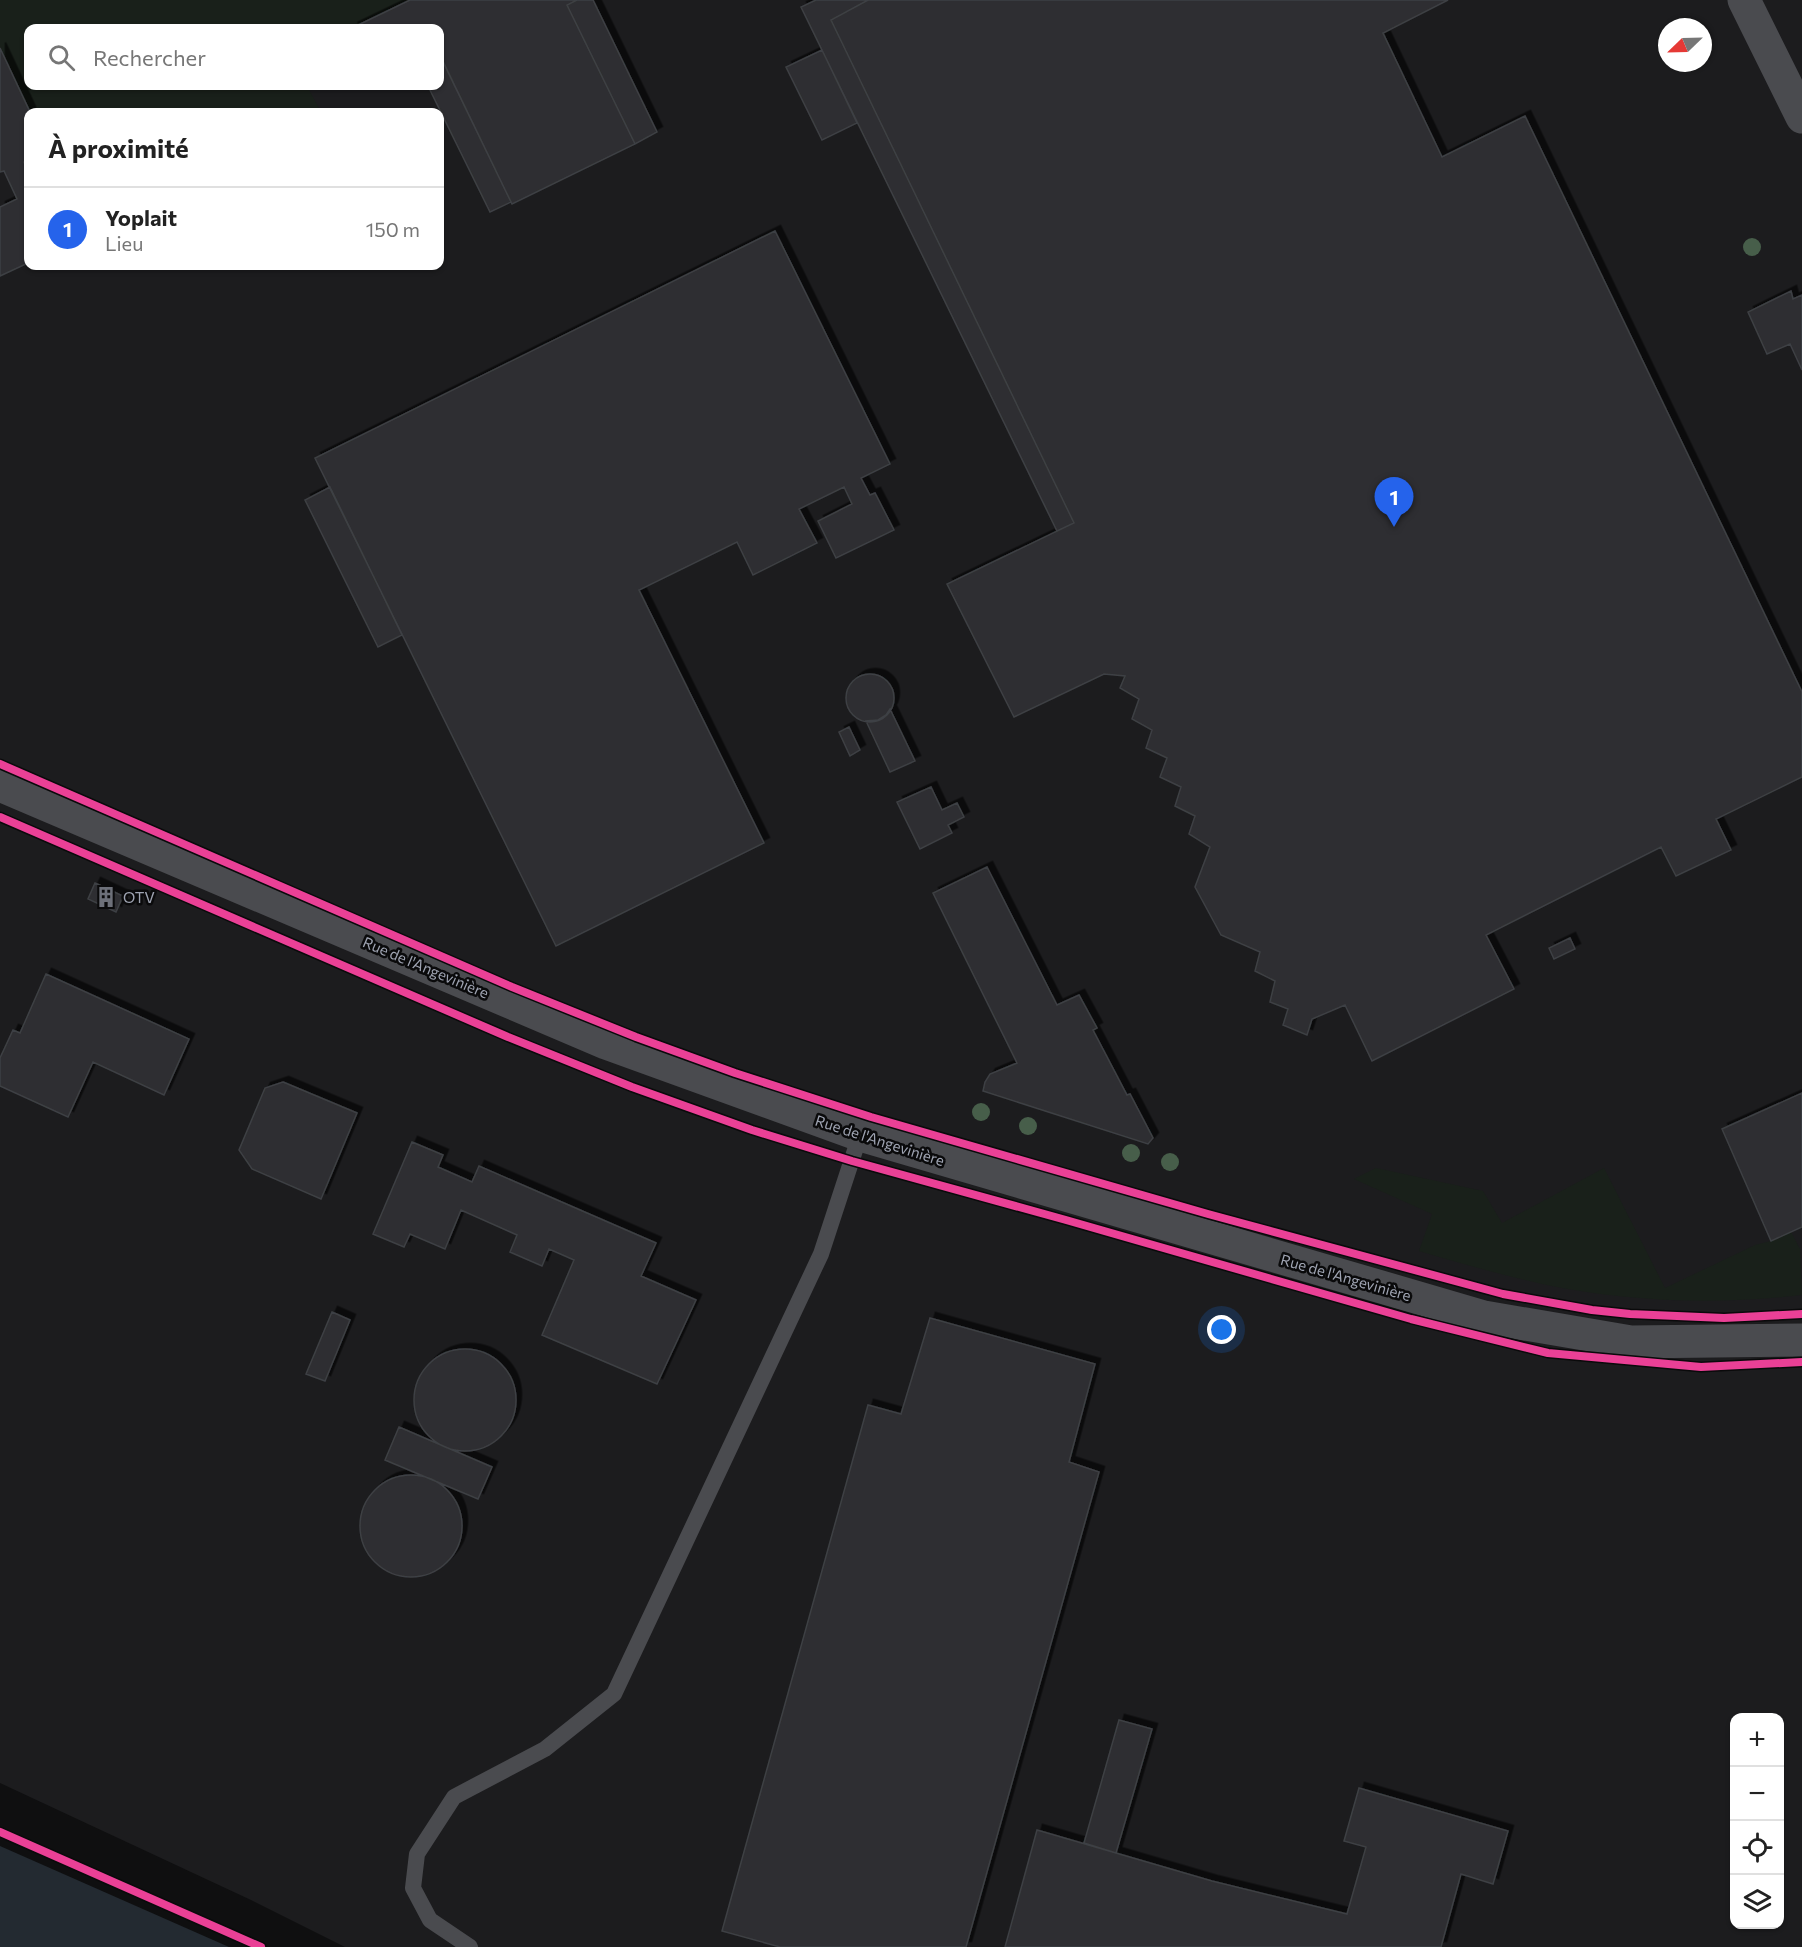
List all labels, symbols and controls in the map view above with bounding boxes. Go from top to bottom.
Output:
north arrow [1658,18,1712,72]
search box [24,24,444,90]
icon: search [45,41,78,74]
text: Rechercher [93,44,206,71]
text: À proximité [48,132,189,163]
text: Yoplait [105,204,177,231]
text: 1 [63,217,72,241]
text: 150 m [366,217,420,241]
text: Lieu [105,231,143,255]
pin: 1 [1374,478,1414,527]
building icon: OTV [94,885,118,909]
place label: OTV [123,888,155,906]
street label: Rue de l'Angevinière [360,932,492,1002]
street label: Rue de l'Angevinière [813,1111,947,1169]
street label: Rue de l'Angevinière [1279,1250,1413,1304]
your location [1207,1315,1236,1344]
map controls [1730,1713,1784,1929]
button: + [1730,1713,1784,1767]
button: − [1730,1767,1784,1821]
button: locate [1730,1821,1784,1875]
button: layers [1730,1875,1784,1929]

